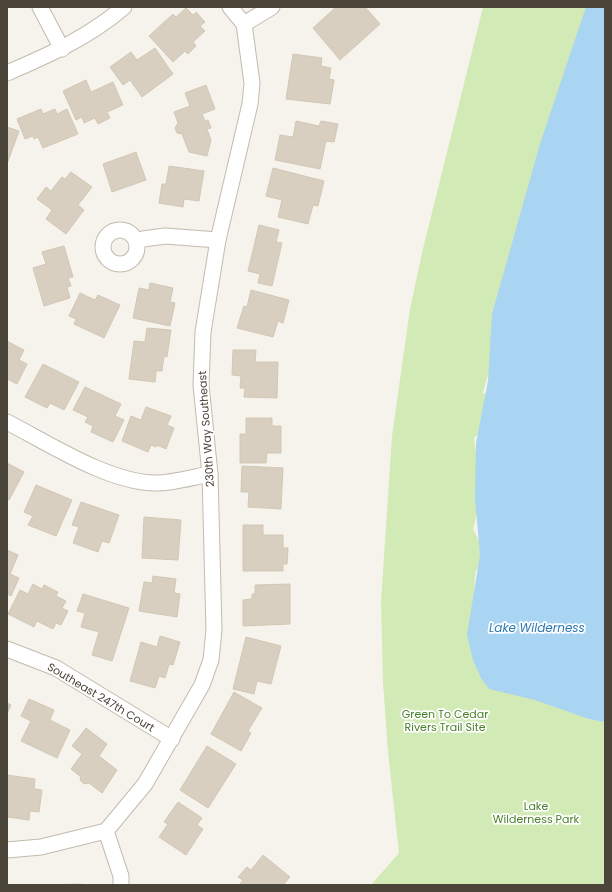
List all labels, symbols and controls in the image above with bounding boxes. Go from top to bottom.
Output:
street label: 230th Way Southeast [194,370,218,488]
water label: Lake Wilderness [489,619,585,636]
street label: Southeast 247th Court [44,659,158,735]
park label: Green To Cedar Rivers Trail Site [402,706,488,735]
park label: Lake Wilderness Park [493,798,580,827]

